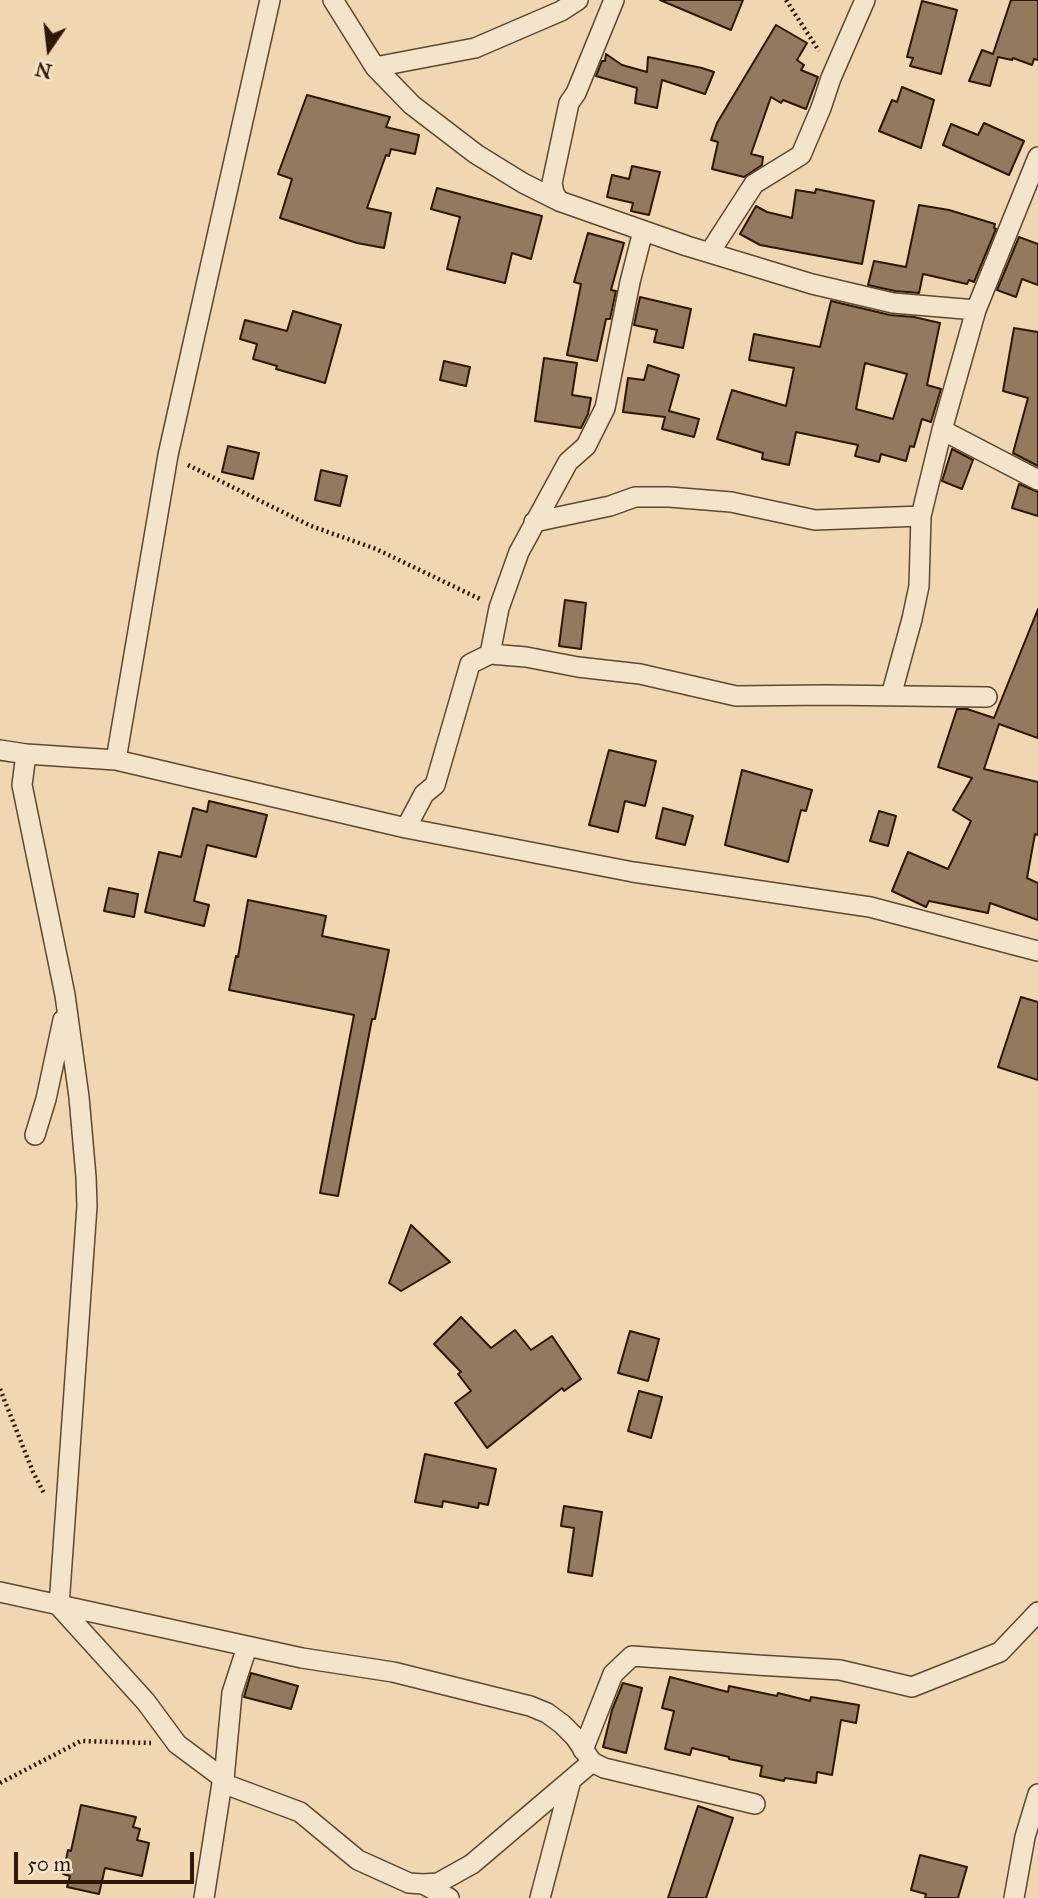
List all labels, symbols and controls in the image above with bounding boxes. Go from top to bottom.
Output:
north arrow [14,14,84,84]
text: N [33,57,54,83]
scale bar [18,1839,198,1883]
text: 50 m [27,1851,71,1877]

